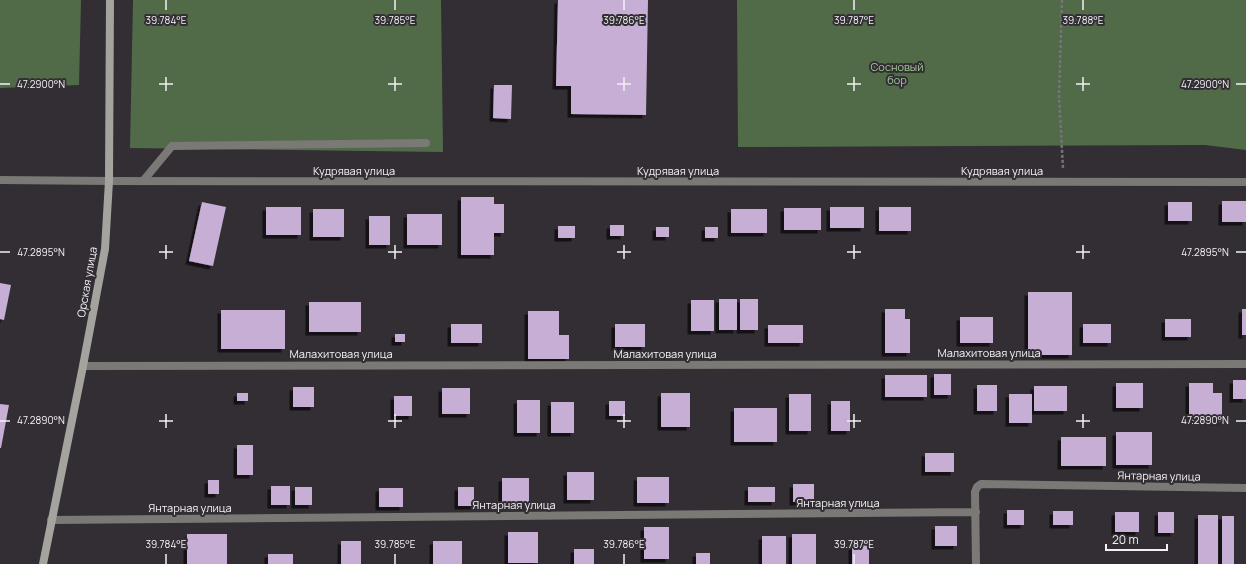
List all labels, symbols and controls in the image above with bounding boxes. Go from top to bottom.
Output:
text: 39.784°E [146,13,187,27]
text: 39.785°E [375,13,416,27]
text: 39.786°E [603,13,645,27]
text: 39.787°E [834,13,874,27]
text: 39.788°E [1063,13,1104,27]
park label: Сосновый бор [871,59,924,87]
text: 47.2900°N [17,77,65,91]
text: 47.2900°N [1181,77,1229,91]
street label: Кудрявая улица [313,163,395,178]
street label: Кудрявая улица [637,163,719,178]
street label: Кудрявая улица [961,163,1043,178]
text: 47.2895°N [17,245,65,259]
street label: Орская улица [73,245,100,318]
text: 47.2895°N [1181,245,1229,259]
street label: Малахитовая улица [937,345,1041,360]
street label: Малахитовая улица [289,346,393,361]
street label: Малахитовая улица [613,346,717,361]
text: 47.2890°N [17,413,65,427]
text: 47.2890°N [1181,413,1229,427]
street label: Янтарная улица [1117,467,1201,484]
street label: Янтарная улица [796,495,880,510]
street label: Янтарная улица [472,497,556,512]
street label: Янтарная улица [148,500,232,515]
scale bar [1106,526,1167,552]
text: 20 m [1112,531,1139,548]
text: 39.784°E [146,537,187,551]
text: 39.785°E [375,537,416,551]
text: 39.786°E [603,537,645,551]
text: 39.787°E [834,537,874,551]

